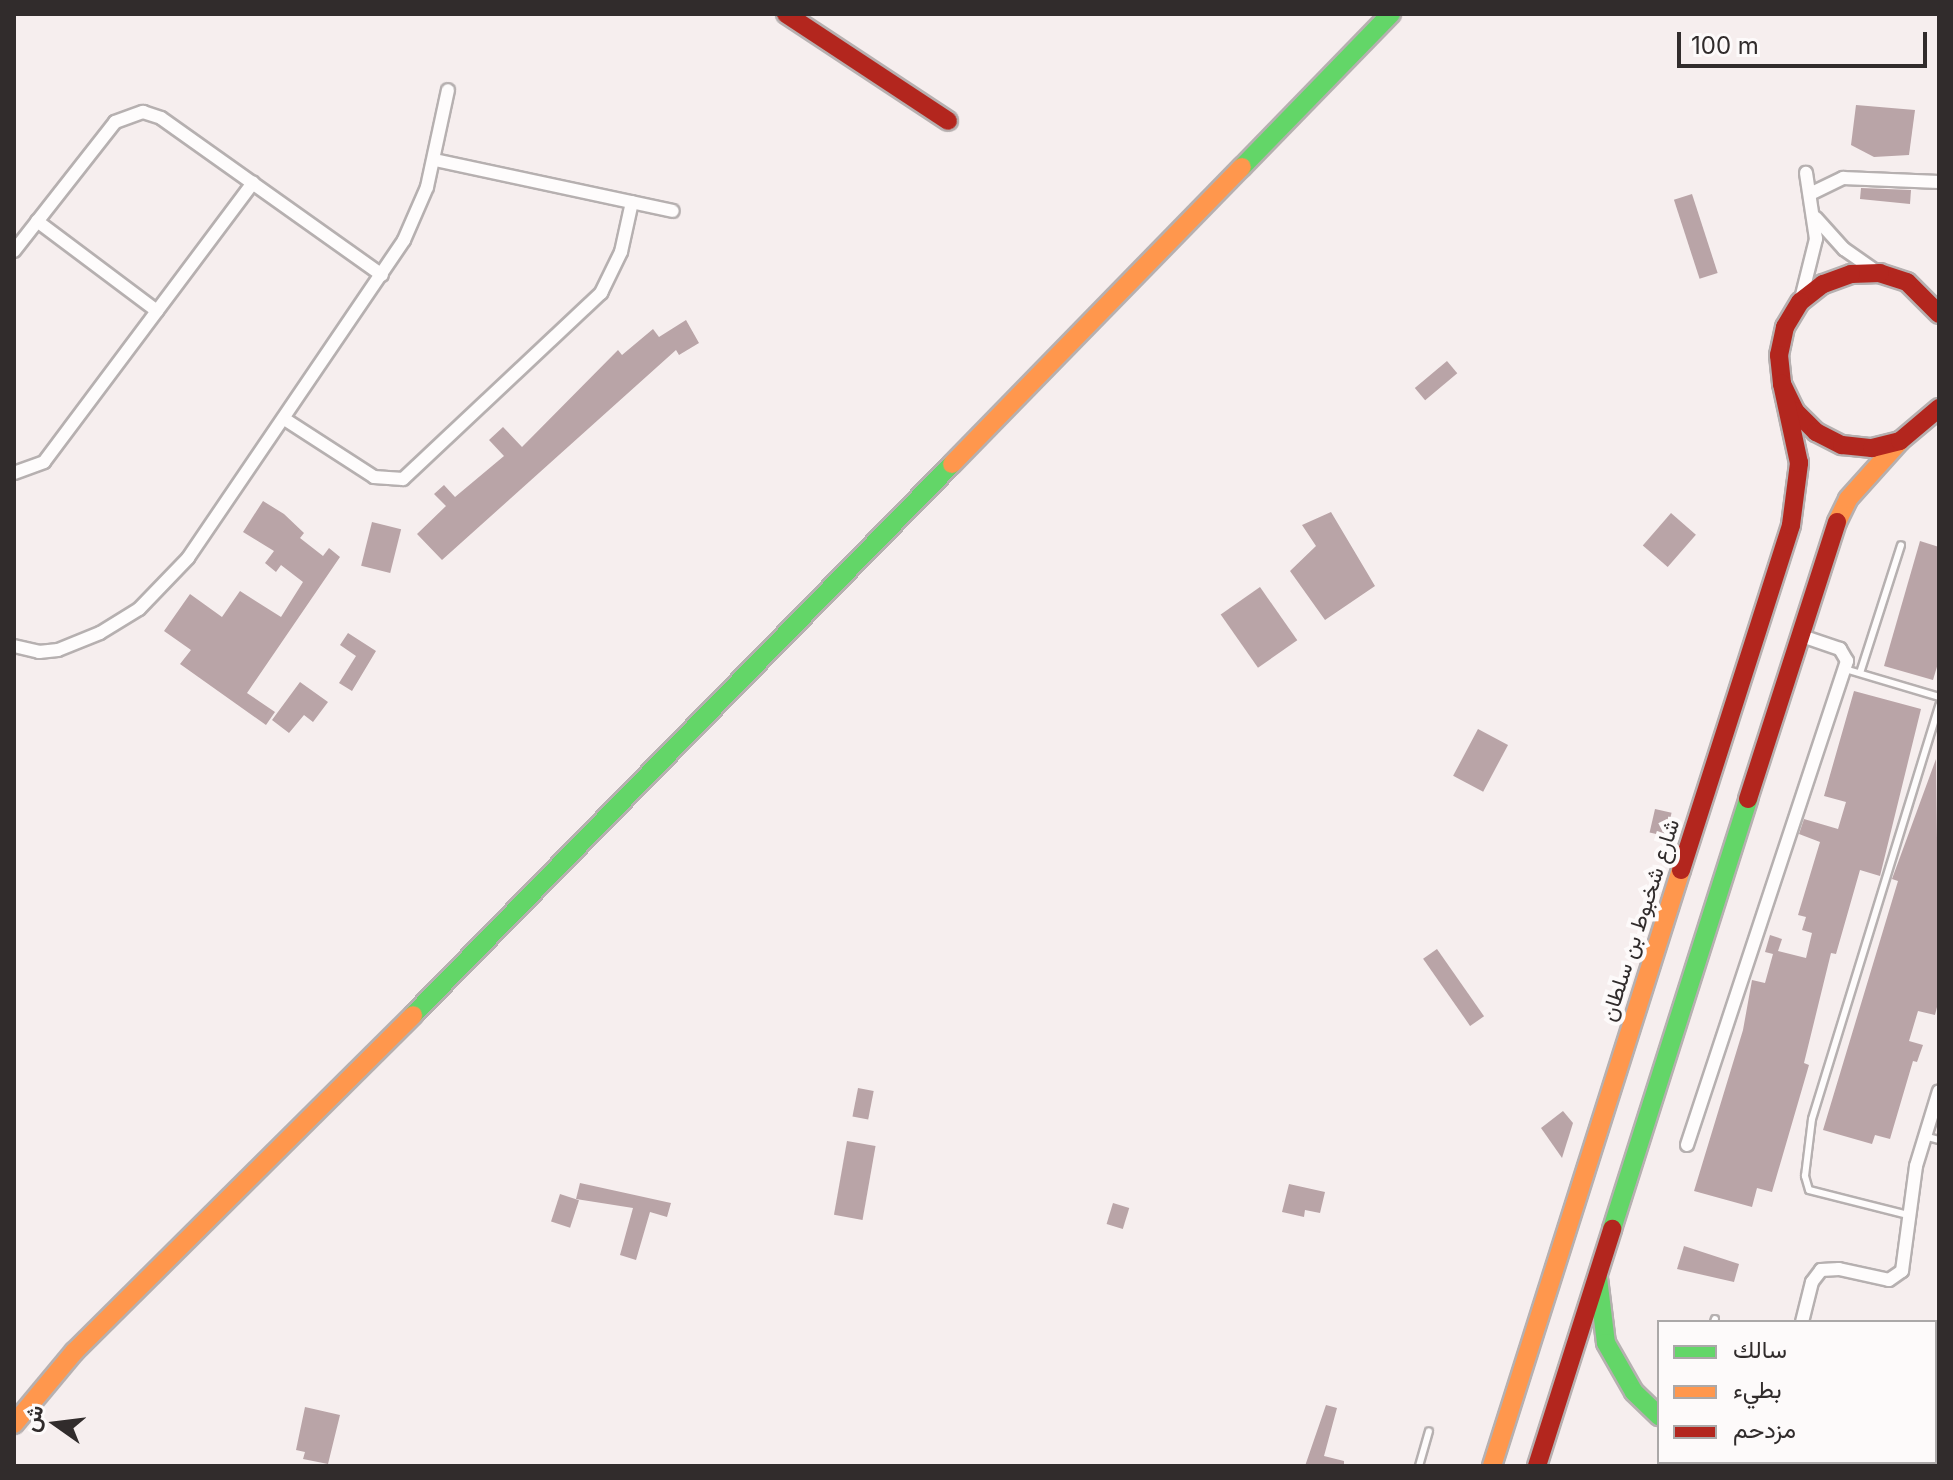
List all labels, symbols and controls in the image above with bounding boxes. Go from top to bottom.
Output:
scale bar [1681,16,1931,66]
text: 100 m [1691,31,1759,60]
street label: شارع شخبوط بن سلطان [1595,816,1685,1024]
legend [1657,1320,1937,1464]
text: سالك [1733,1335,1787,1364]
text: بطيء [1733,1375,1782,1404]
north arrow [16,1384,96,1464]
text: ش [17,1402,49,1434]
text: مزدحم [1733,1415,1796,1444]

